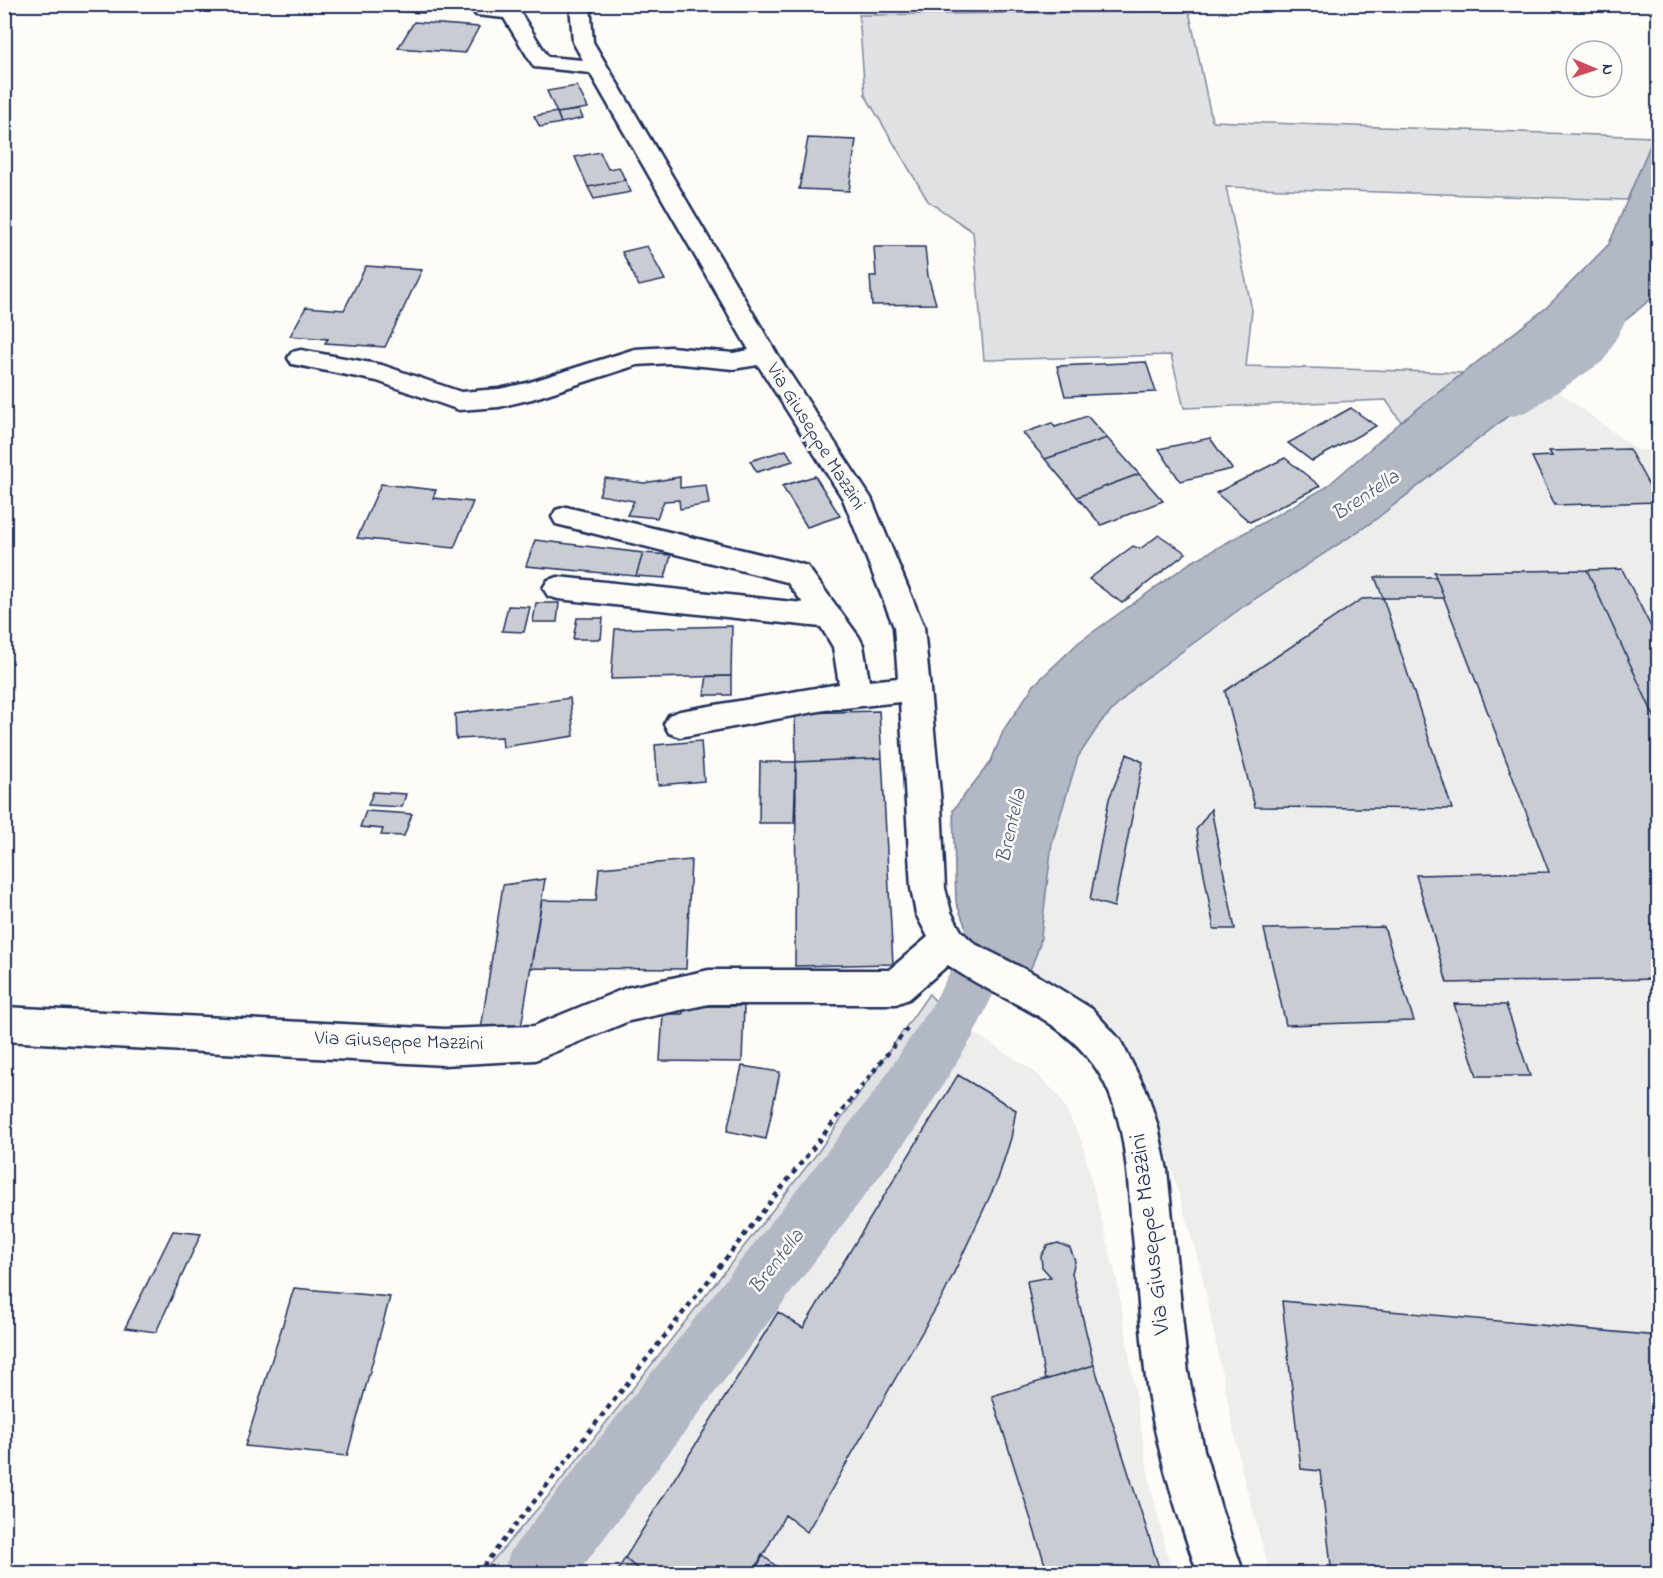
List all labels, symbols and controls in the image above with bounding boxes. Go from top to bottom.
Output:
north arrow [1564,39,1624,99]
text: N [1595,64,1619,75]
street label: Via Giuseppe Mazzini [757,357,872,516]
water label: Brentella [1326,463,1406,529]
water label: Brentella [989,785,1035,866]
street label: Via Giuseppe Mazzini [313,1025,484,1059]
street label: Via Giuseppe Mazzini [1121,1131,1181,1338]
water label: Brentella [742,1223,812,1301]

